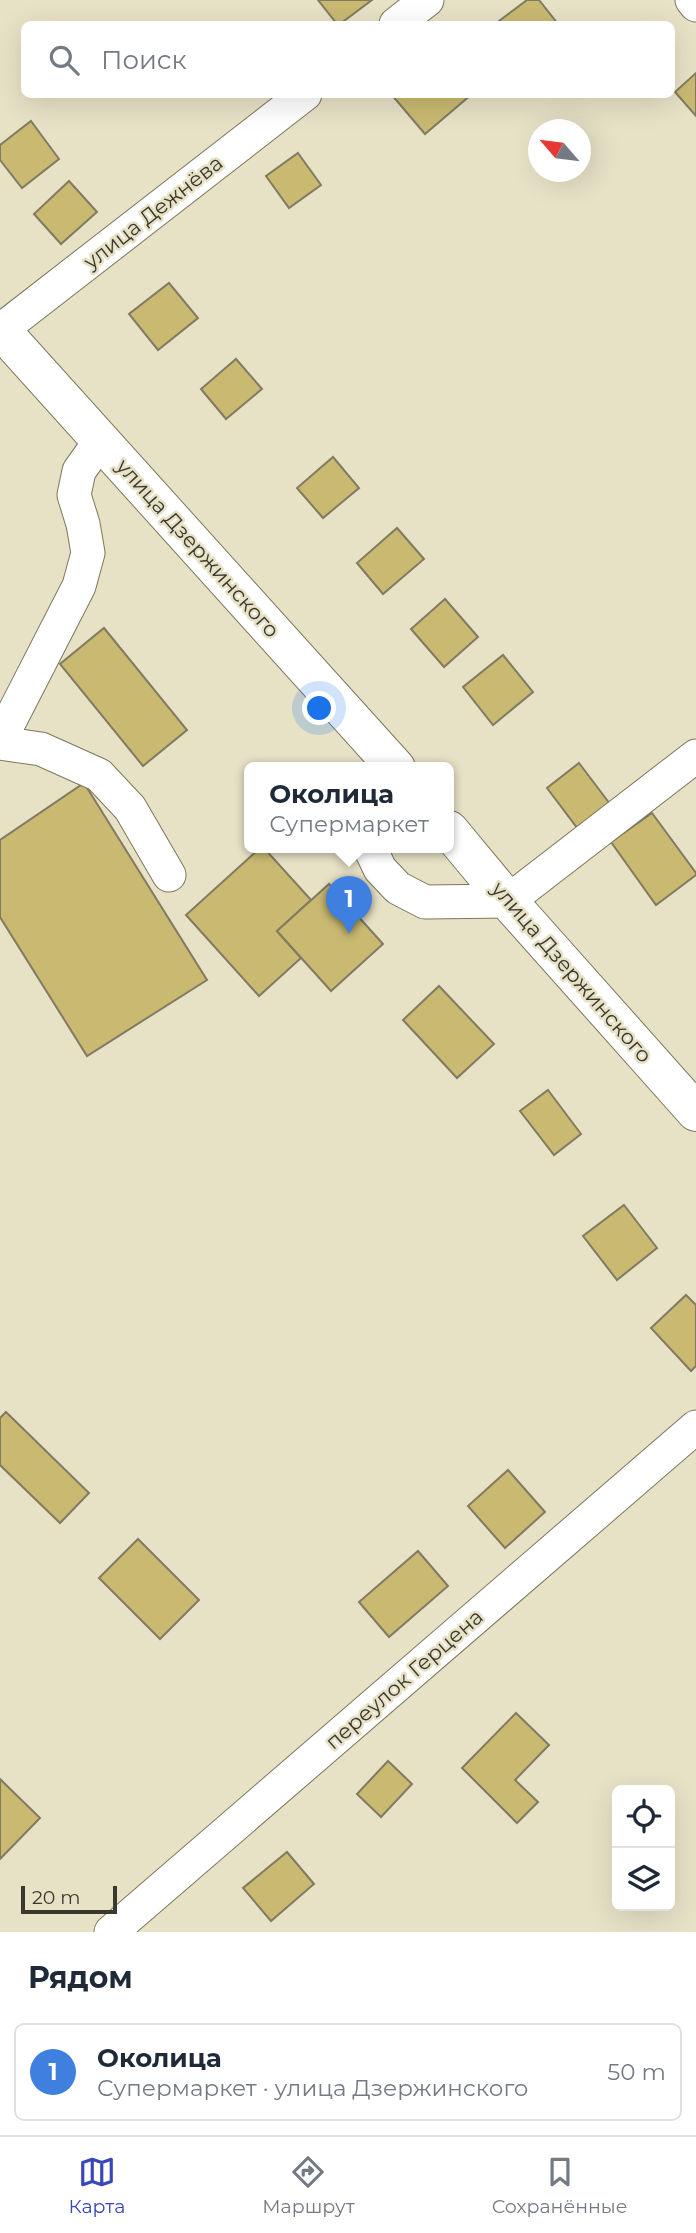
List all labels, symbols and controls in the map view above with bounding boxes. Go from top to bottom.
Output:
search box [21,21,675,98]
icon: search [45,41,83,79]
text: Поиск [101,44,187,76]
north arrow [528,119,591,182]
street label: улица Дежнёва [78,150,228,275]
street label: улица Дзержинского [110,453,285,642]
your location [302,691,336,725]
popup [244,762,454,853]
text: Околица [269,778,394,810]
text: Супермаркет [269,810,429,838]
pin: 1 [326,876,372,934]
street label: улица Дзержинского [486,876,657,1068]
street label: переулок Герцена [320,1604,488,1754]
map controls [612,1785,675,1911]
button: locate [612,1785,675,1848]
button: layers [612,1848,675,1911]
scale bar [21,1883,117,1915]
text: 20 m [32,1886,80,1909]
text: Рядом [28,1959,133,1996]
text: Околица [97,2042,222,2074]
text: 1 [48,2058,58,2086]
text: 50 m [607,2058,666,2086]
text: Супермаркет · улица Дзержинского [97,2074,528,2102]
tab: Карта [68,2153,125,2218]
tab: Маршрут [262,2153,355,2218]
tab: Сохранённые [492,2153,628,2218]

